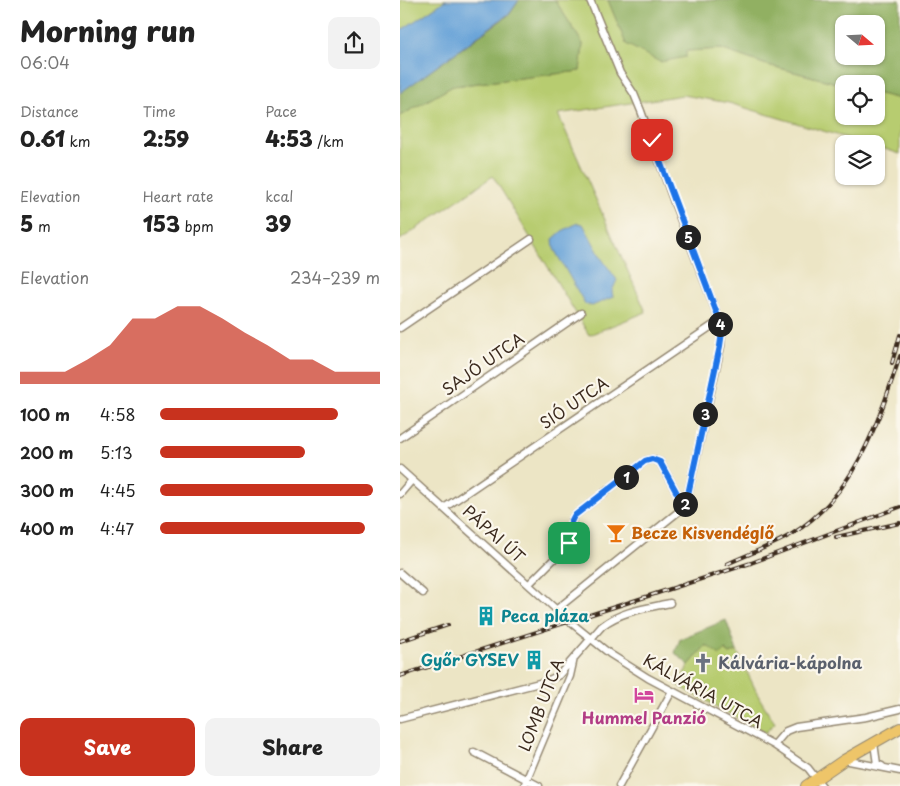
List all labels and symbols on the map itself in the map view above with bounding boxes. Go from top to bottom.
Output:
north arrow [835,15,885,65]
pin [631,119,673,161]
pin: 5 [676,224,700,250]
pin: 4 [708,312,732,336]
street label: SAJÓ UTCA [436,326,529,400]
street label: SIÓ UTCA [534,370,613,434]
pin: 3 [692,402,718,426]
pin: 1 [614,464,638,490]
pin: 2 [672,492,698,516]
street label: PÁPAI ÚT [458,499,531,568]
place label: Becze Kisvendéglő [631,520,774,544]
pin [548,522,590,564]
bar icon: Becze Kisvendéglő [605,522,627,544]
place label: Peca pláza [501,603,589,627]
building icon: Peca pláza [475,605,497,627]
place label: Győr GYSEV [421,647,520,671]
street label: KÁLVÁRIA UTCA [639,647,768,733]
building icon: Győr GYSEV [523,649,545,671]
place label: Kálvária-kápolna [718,650,862,674]
church icon: Kálvária-kápolna [692,652,714,674]
street label: LOMB UTCA [511,655,569,755]
hotel icon: Hummel Panzió [633,684,655,706]
place label: Hummel Panzió [582,705,707,729]

